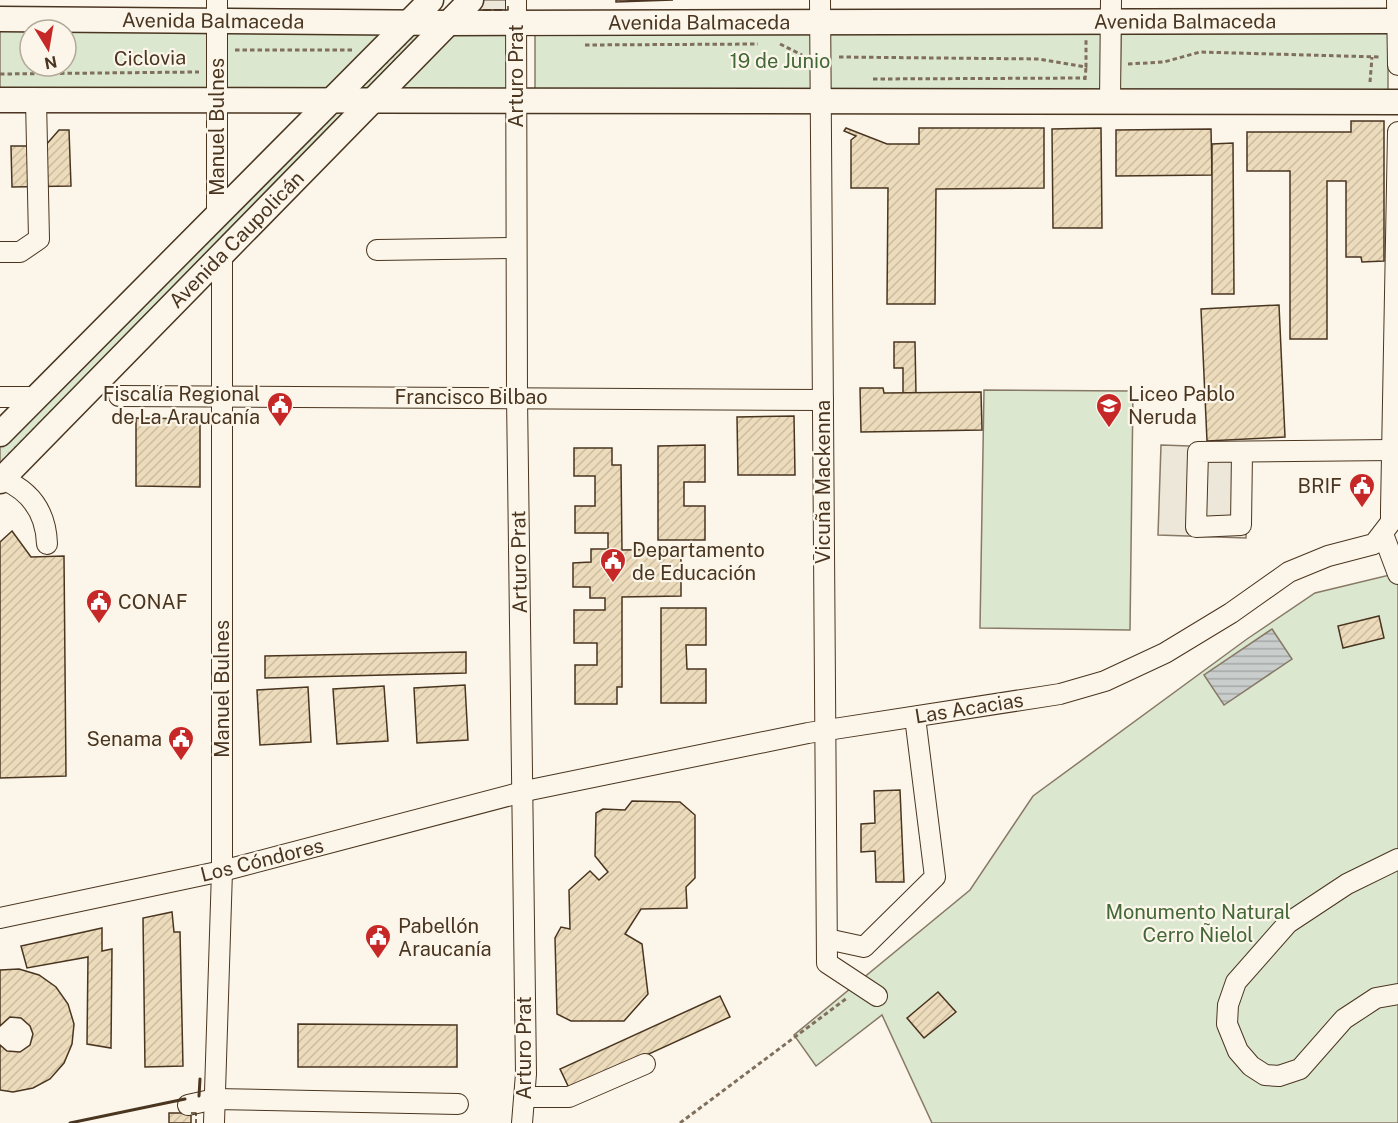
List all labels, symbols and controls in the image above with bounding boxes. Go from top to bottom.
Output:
street label: Avenida Balmaceda [122,8,304,34]
street label: Avenida Balmaceda [1094,9,1276,34]
street label: Avenida Balmaceda [608,10,790,35]
north arrow [18,18,78,78]
street label: Arturo Prat [504,24,528,128]
street label: Ciclovia [114,45,186,71]
park label: 19 de Junio [730,49,830,73]
text: N [43,52,59,73]
street label: Manuel Bulnes [205,58,229,196]
street label: Avenida Caupolicán [164,166,309,313]
place label: Fiscalía Regional de La Araucanía [103,382,260,429]
place label: Liceo Pablo Neruda [1128,382,1235,429]
street label: Francisco Bilbao [394,385,548,409]
public building icon: Fiscalía Regional de La Araucanía [265,390,295,428]
school or university icon: Liceo Pablo Neruda [1094,391,1124,429]
street label: Vicuña Mackenna [811,400,835,564]
public building icon: BRIF [1347,471,1377,509]
place label: BRIF [1297,474,1342,498]
street label: Arturo Prat [506,510,532,614]
place label: Departamento de Educación [632,538,765,585]
public building icon: Departamento de Educación [598,546,628,584]
public building icon: CONAF [84,587,114,625]
place label: CONAF [118,590,188,614]
street label: Manuel Bulnes [210,620,234,758]
street label: Las Acacias [913,688,1025,728]
public building icon: Senama [166,724,196,762]
place label: Senama [86,727,162,751]
street label: Los Cóndores [198,833,326,887]
park label: Monumento Natural Cerro Ñielol [1105,900,1291,947]
place label: Pabellón Araucanía [398,914,492,961]
public building icon: Pabellón Araucanía [363,922,393,960]
street label: Arturo Prat [512,996,536,1100]

